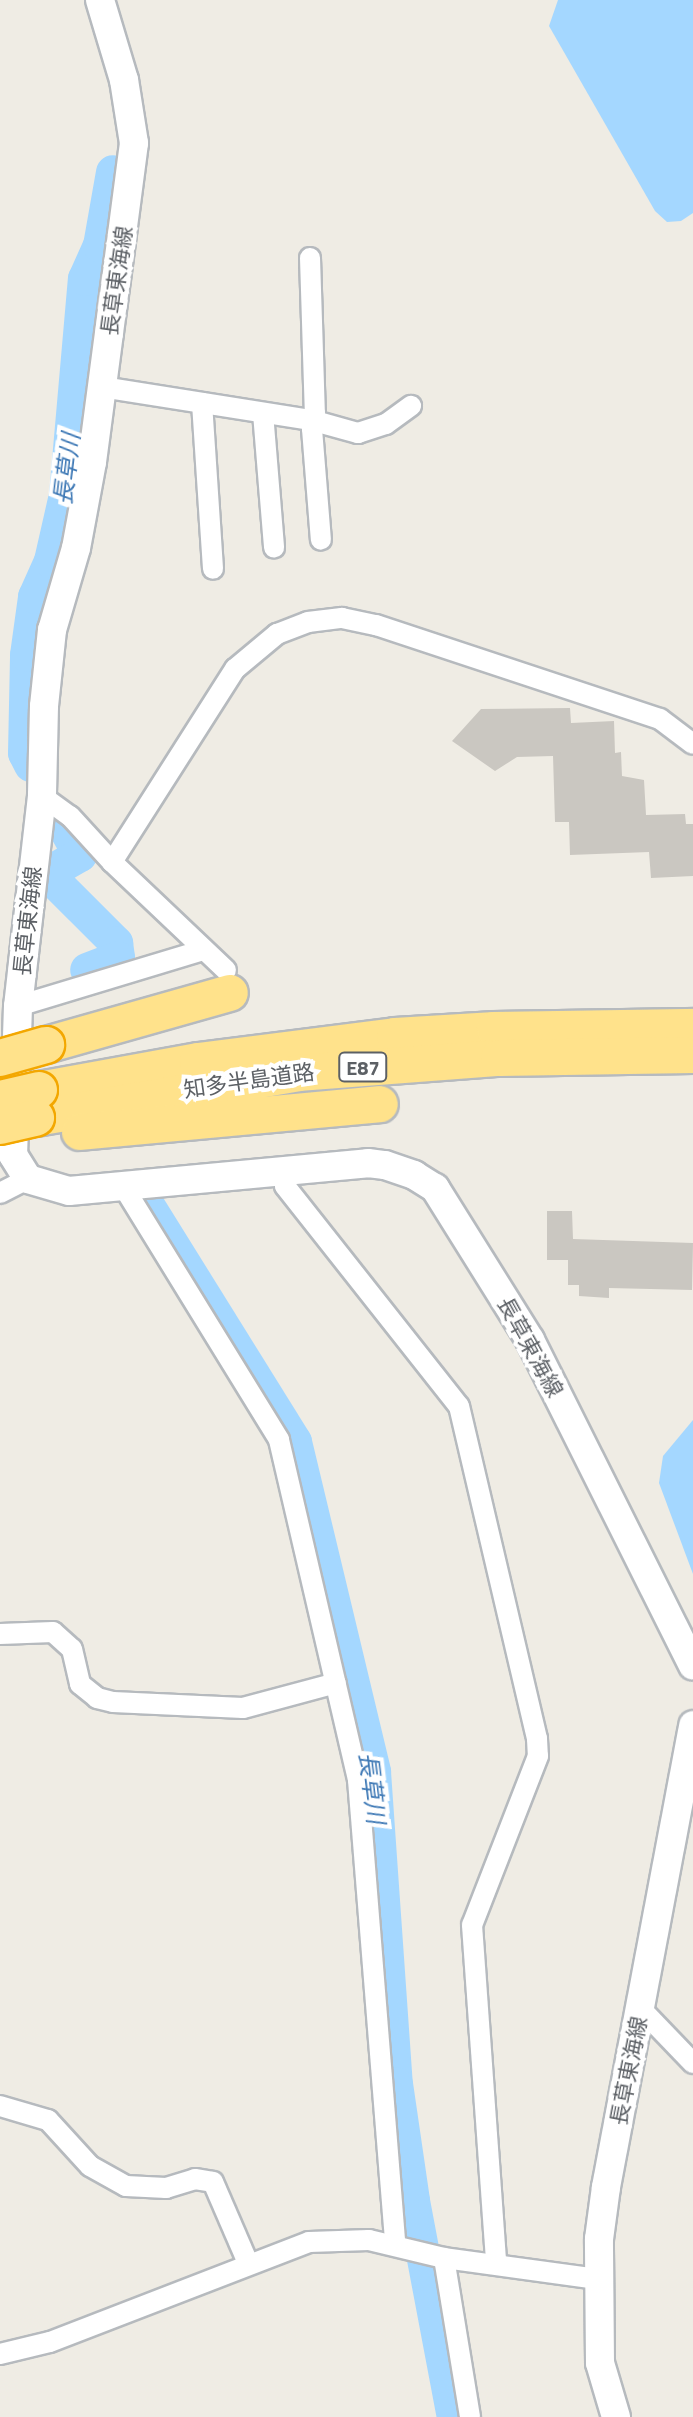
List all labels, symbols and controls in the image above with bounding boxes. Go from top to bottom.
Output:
street label: 長草東海線 [96,225,138,337]
water label: 長草川 [48,432,86,506]
street label: 長草東海線 [9,865,47,977]
road number: E87 [337,1051,389,1083]
street label: 知多半島道路 [182,1059,316,1103]
street label: 長草東海線 [492,1292,568,1402]
water label: 長草川 [353,1751,391,1825]
street label: 長草東海線 [606,2014,652,2128]

